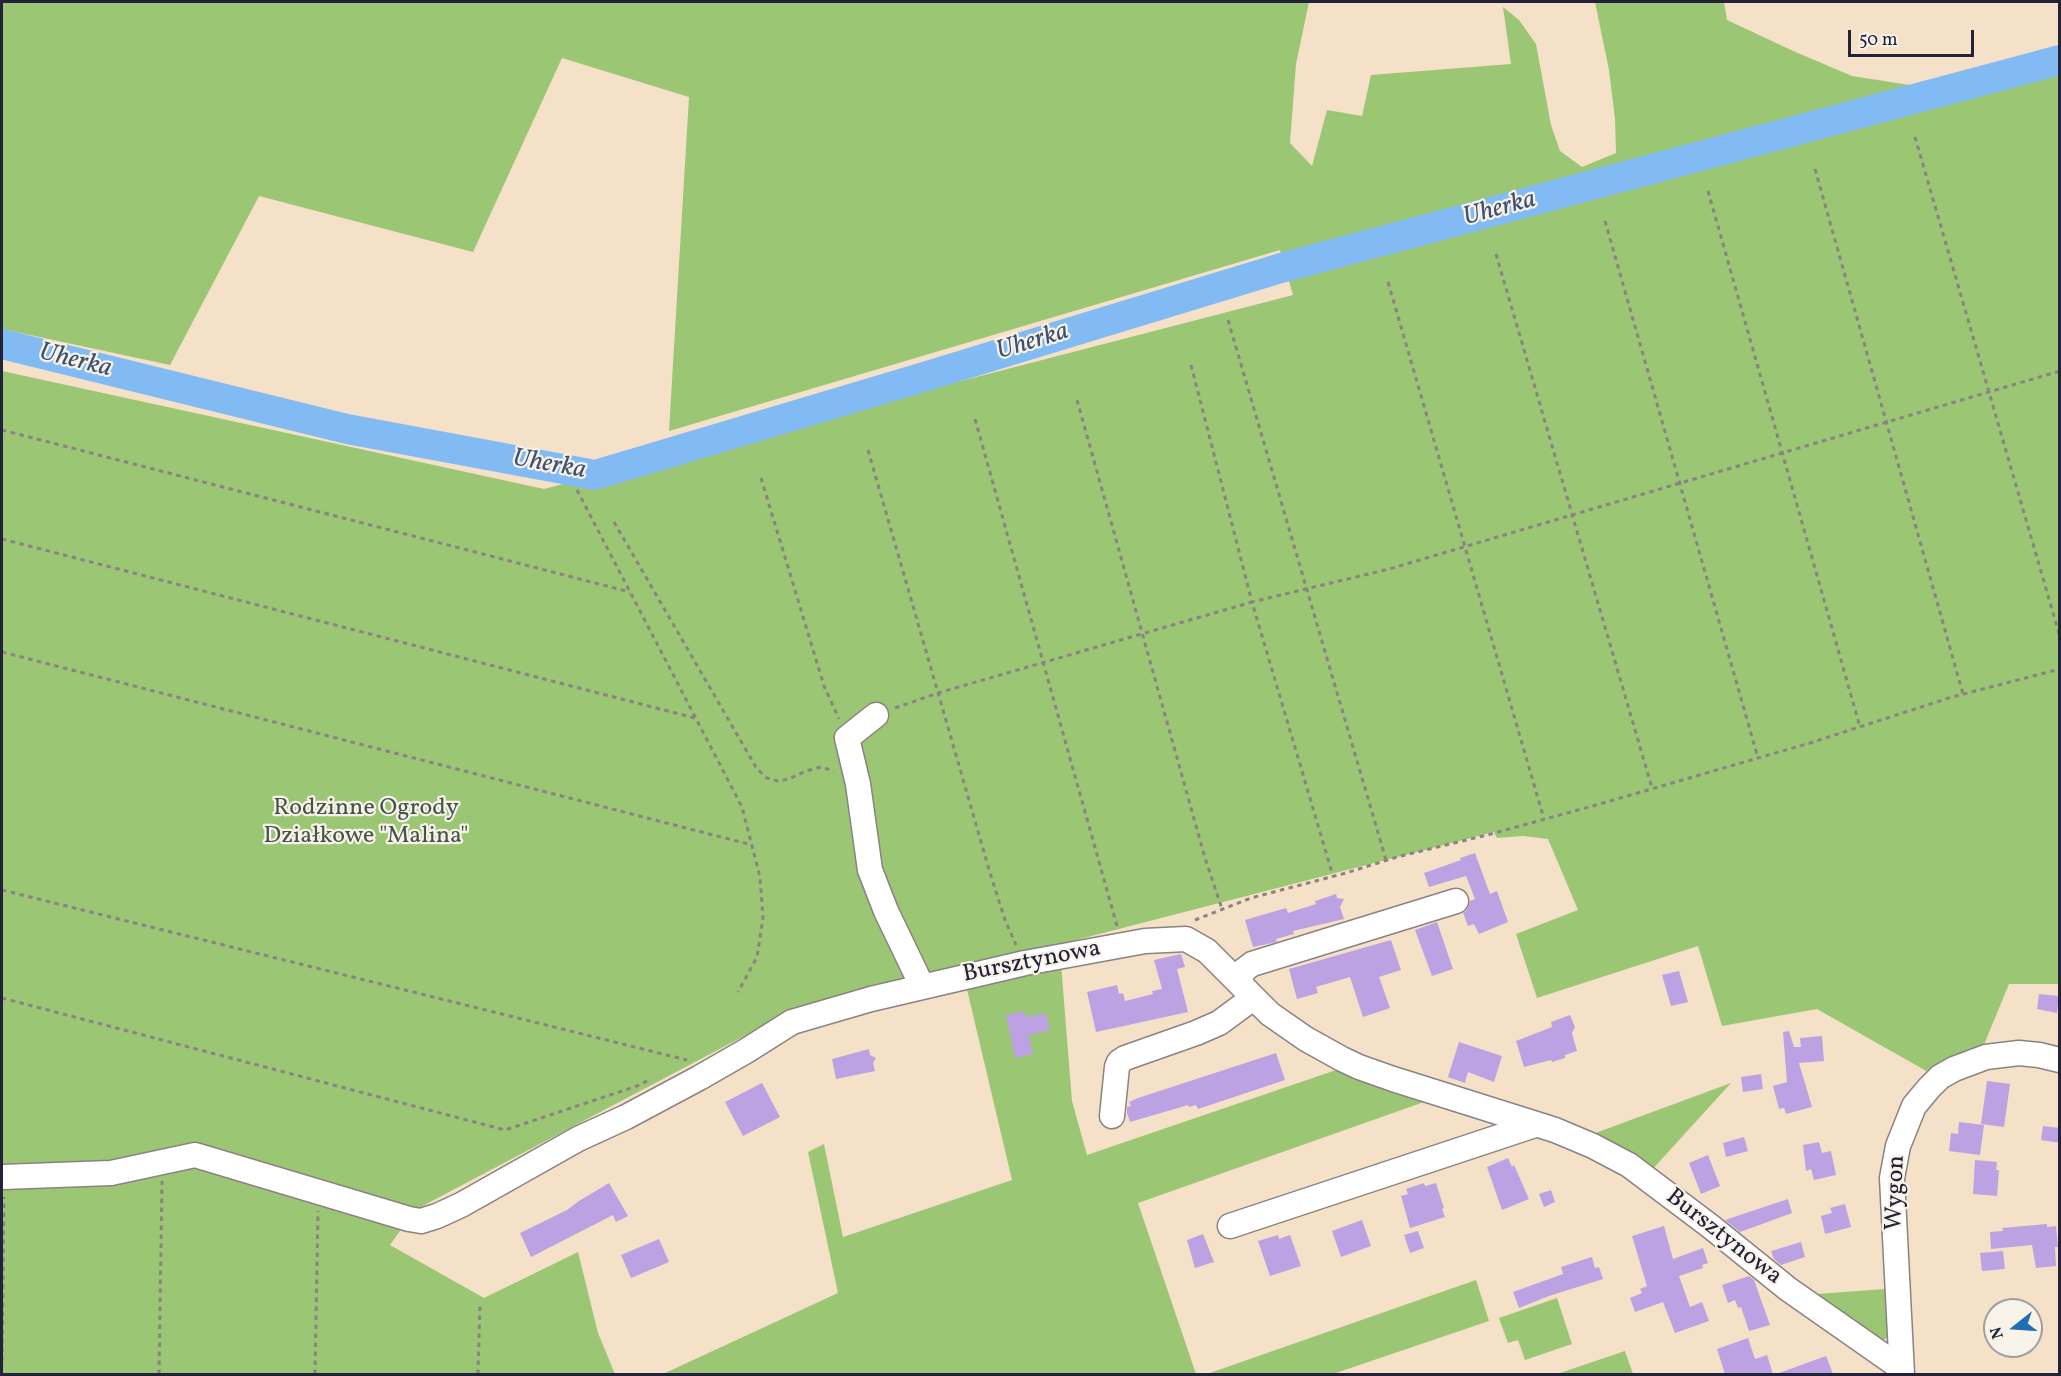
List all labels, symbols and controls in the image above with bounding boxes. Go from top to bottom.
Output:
scale bar [1851,18,1977,56]
text: 50 m [1859,28,1898,53]
water label: Uherka [1460,185,1540,235]
water label: Uherka [993,317,1073,369]
water label: Uherka [35,338,115,386]
water label: Uherka [510,444,588,488]
park label: Rodzinne Ogrody Działkowe "Malina" [264,796,468,852]
street label: Bursztynowa [961,936,1103,990]
street label: Wygon [1881,1155,1913,1231]
street label: Bursztynowa [1659,1184,1787,1292]
north arrow [1983,1298,2043,1358]
text: N [1985,1324,2010,1341]

